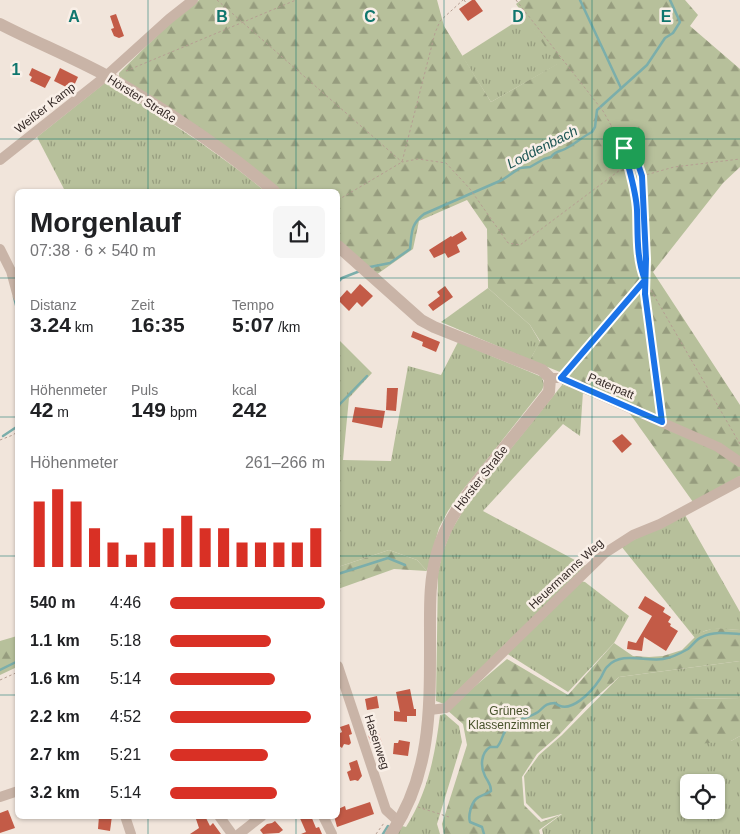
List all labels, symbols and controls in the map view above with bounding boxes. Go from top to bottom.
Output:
text: A [68,8,80,25]
text: B [216,8,228,25]
text: C [364,8,376,25]
text: D [512,8,524,25]
text: E [661,8,672,25]
text: 1 [12,61,21,78]
street label: Hörster Straße [105,72,179,126]
street label: Weißer Kamp [12,80,78,136]
water label: Loddenbach [504,122,580,172]
pin [603,127,645,169]
icon: arrive [610,134,638,162]
button: share [273,206,325,258]
text: Morgenlauf [30,207,181,238]
text: 07:38 · 6 × 540 m [30,242,156,259]
text: Distanz [30,297,77,313]
text: Zeit [131,297,154,313]
text: Tempo [232,297,274,313]
text: 3.24 [30,313,71,336]
text: 16:35 [131,313,185,336]
text: 5:07 [232,313,274,336]
text: km [71,319,93,335]
text: /km [274,319,300,335]
street label: Paterpatt [586,370,637,402]
text: Höhenmeter [30,382,107,398]
text: Puls [131,382,158,398]
text: kcal [232,382,257,398]
text: 42 [30,398,53,421]
text: 149 [131,398,166,421]
text: 242 [232,398,267,421]
text: m [53,404,69,420]
text: bpm [166,404,197,420]
street label: Hörster Straße [451,442,511,513]
text: Höhenmeter [30,454,118,471]
text: 261–266 m [245,454,325,471]
street label: Heuermanns Weg [526,536,606,612]
text: 540 m [30,594,75,611]
text: 4:46 [110,594,141,611]
text: 1.1 km [30,632,80,649]
text: 5:18 [110,632,141,649]
text: 1.6 km [30,670,80,687]
text: 5:14 [110,670,141,687]
park label: Grünes Klassenzimmer [468,704,550,732]
text: 2.2 km [30,708,80,725]
text: 4:52 [110,708,141,725]
street label: Hasenweg [362,713,392,771]
text: 2.7 km [30,746,80,763]
text: 5:21 [110,746,141,763]
map controls [680,774,725,819]
button: locate [680,774,725,819]
text: 3.2 km [30,784,80,801]
text: 5:14 [110,784,141,801]

